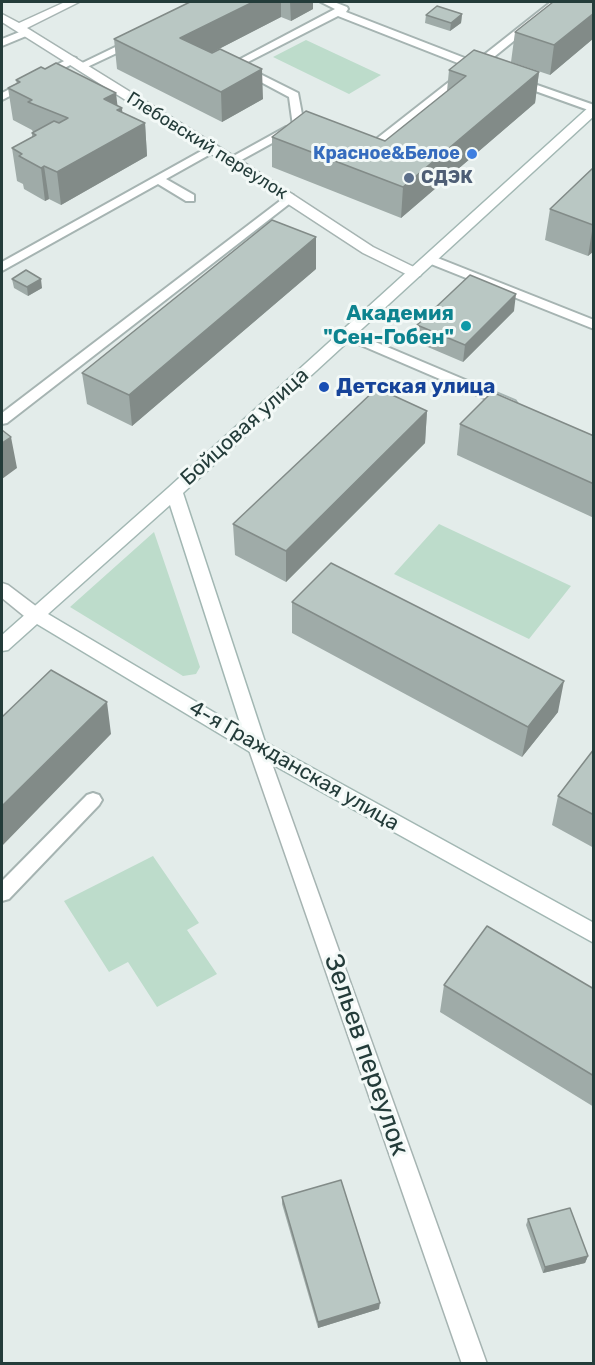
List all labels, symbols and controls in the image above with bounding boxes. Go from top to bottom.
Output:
street label: Глебовский переулок [123,88,291,204]
place label: Красное&Белое [313,143,460,165]
marker: Красное&Белое [465,147,479,161]
place label: СДЭК [421,167,473,189]
marker: СДЭК [402,171,416,185]
place label: Академия "Сен-Гобен" [323,301,454,351]
marker: Академия "Сен-Гобен" [459,319,473,333]
street label: Бойцовая улица [176,363,314,491]
place label: Детская улица [336,374,495,400]
marker: Детская улица [317,380,331,394]
street label: 4-я Гражданская улица [185,696,403,836]
street label: Зельев переулок [317,950,415,1160]

